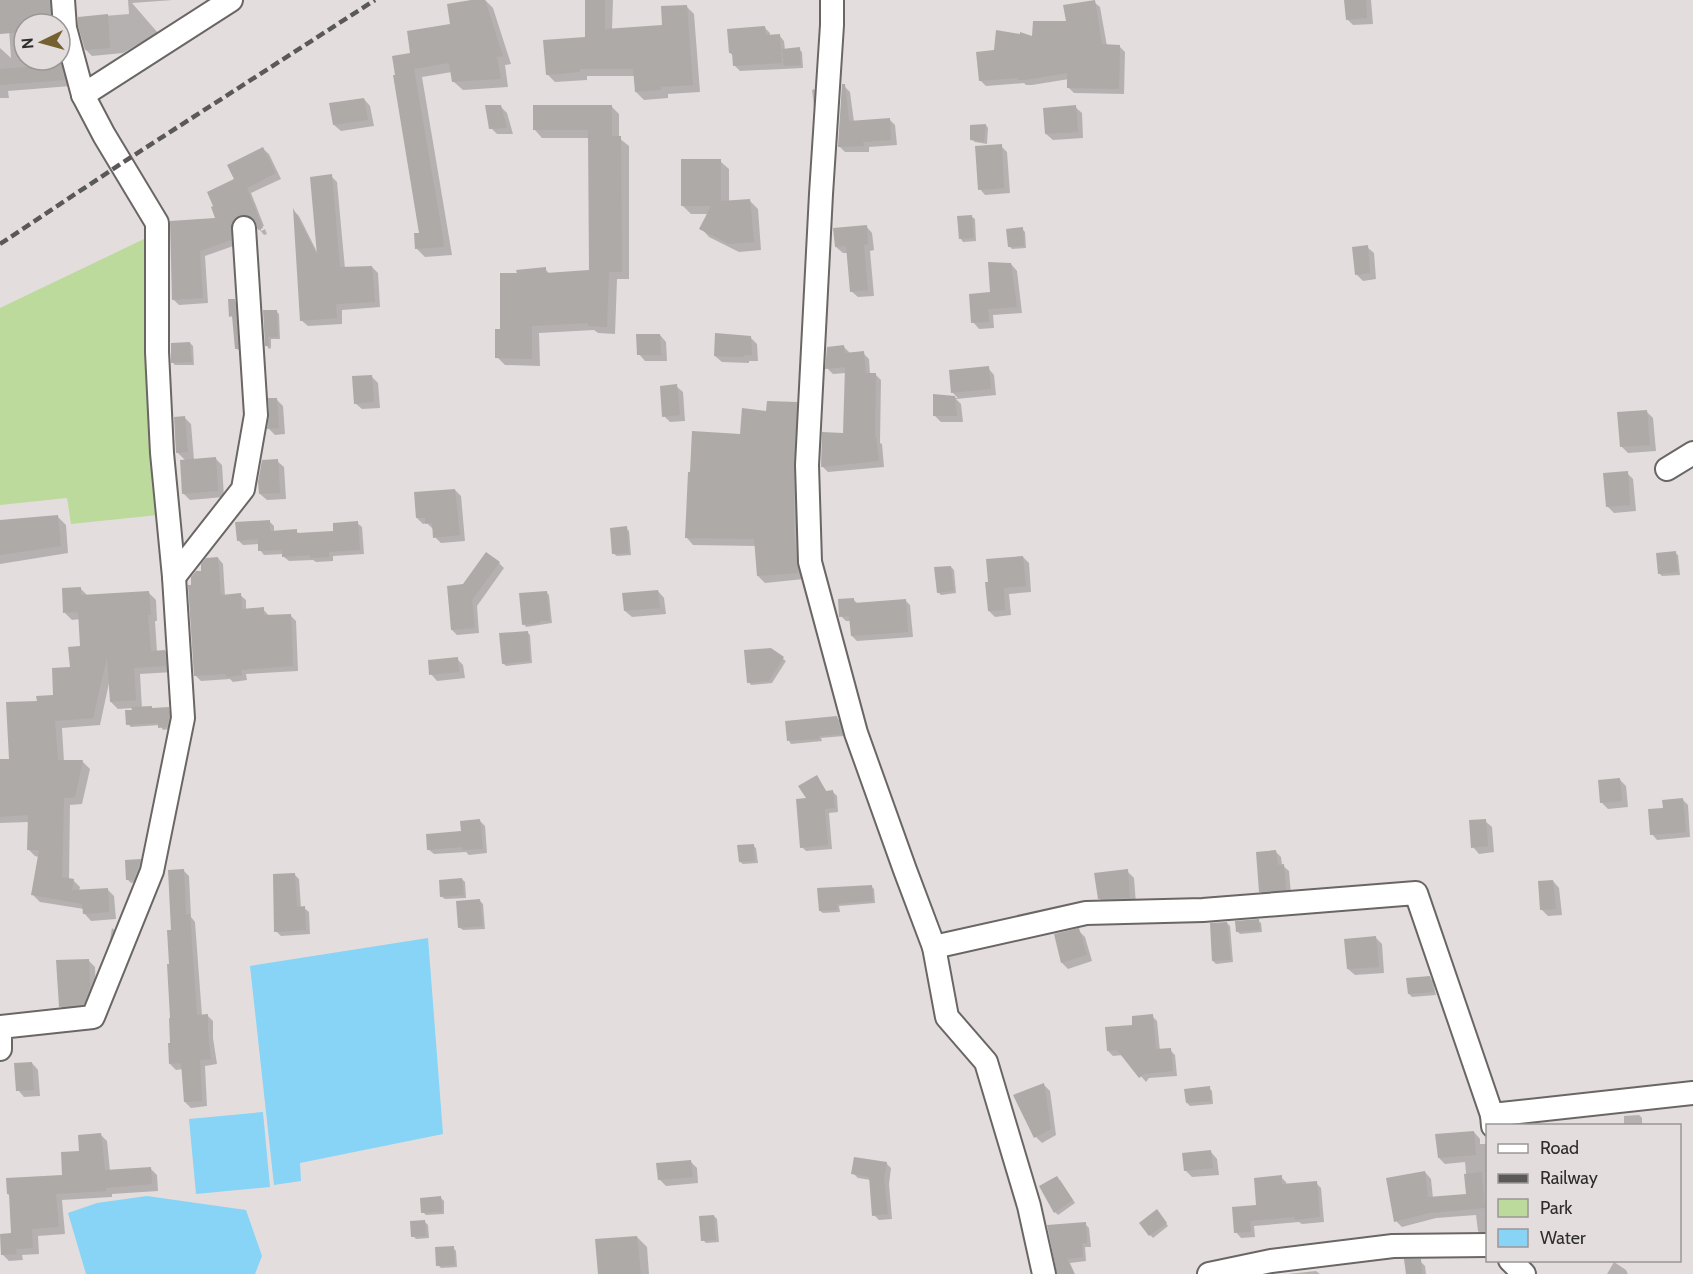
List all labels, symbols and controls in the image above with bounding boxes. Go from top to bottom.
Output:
north arrow [12,12,72,72]
text: N [18,37,38,50]
legend [1486,1124,1681,1262]
text: Road [1540,1137,1579,1159]
text: Railway [1540,1167,1598,1189]
text: Park [1540,1197,1573,1219]
text: Water [1540,1227,1586,1249]

